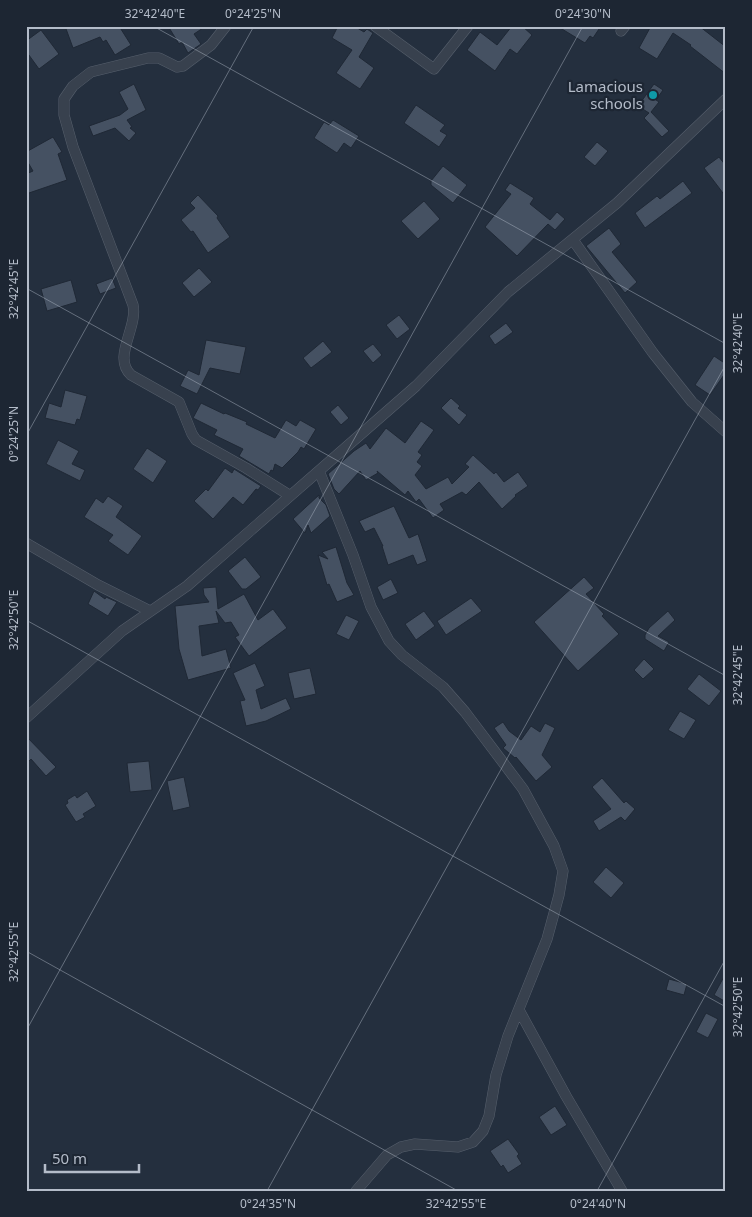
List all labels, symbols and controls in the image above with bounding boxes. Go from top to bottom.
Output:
text: 32°42'40"E [125,5,185,22]
text: 0°24'25"N [225,5,281,22]
text: 0°24'30"N [555,5,611,22]
place label: Lamacious schools [568,76,643,113]
marker: Lamacious schools [647,89,659,101]
text: 32°42'45"E [5,259,22,319]
text: 32°42'40"E [729,313,746,373]
text: 0°24'25"N [5,406,22,462]
text: 32°42'50"E [5,590,22,650]
text: 32°42'45"E [729,645,746,705]
text: 32°42'55"E [5,922,22,982]
text: 32°42'50"E [729,977,746,1037]
scale bar [45,1142,139,1174]
text: 50 m [52,1148,87,1168]
text: 0°24'35"N [240,1195,296,1212]
text: 32°42'55"E [426,1195,486,1212]
text: 0°24'40"N [570,1195,626,1212]

